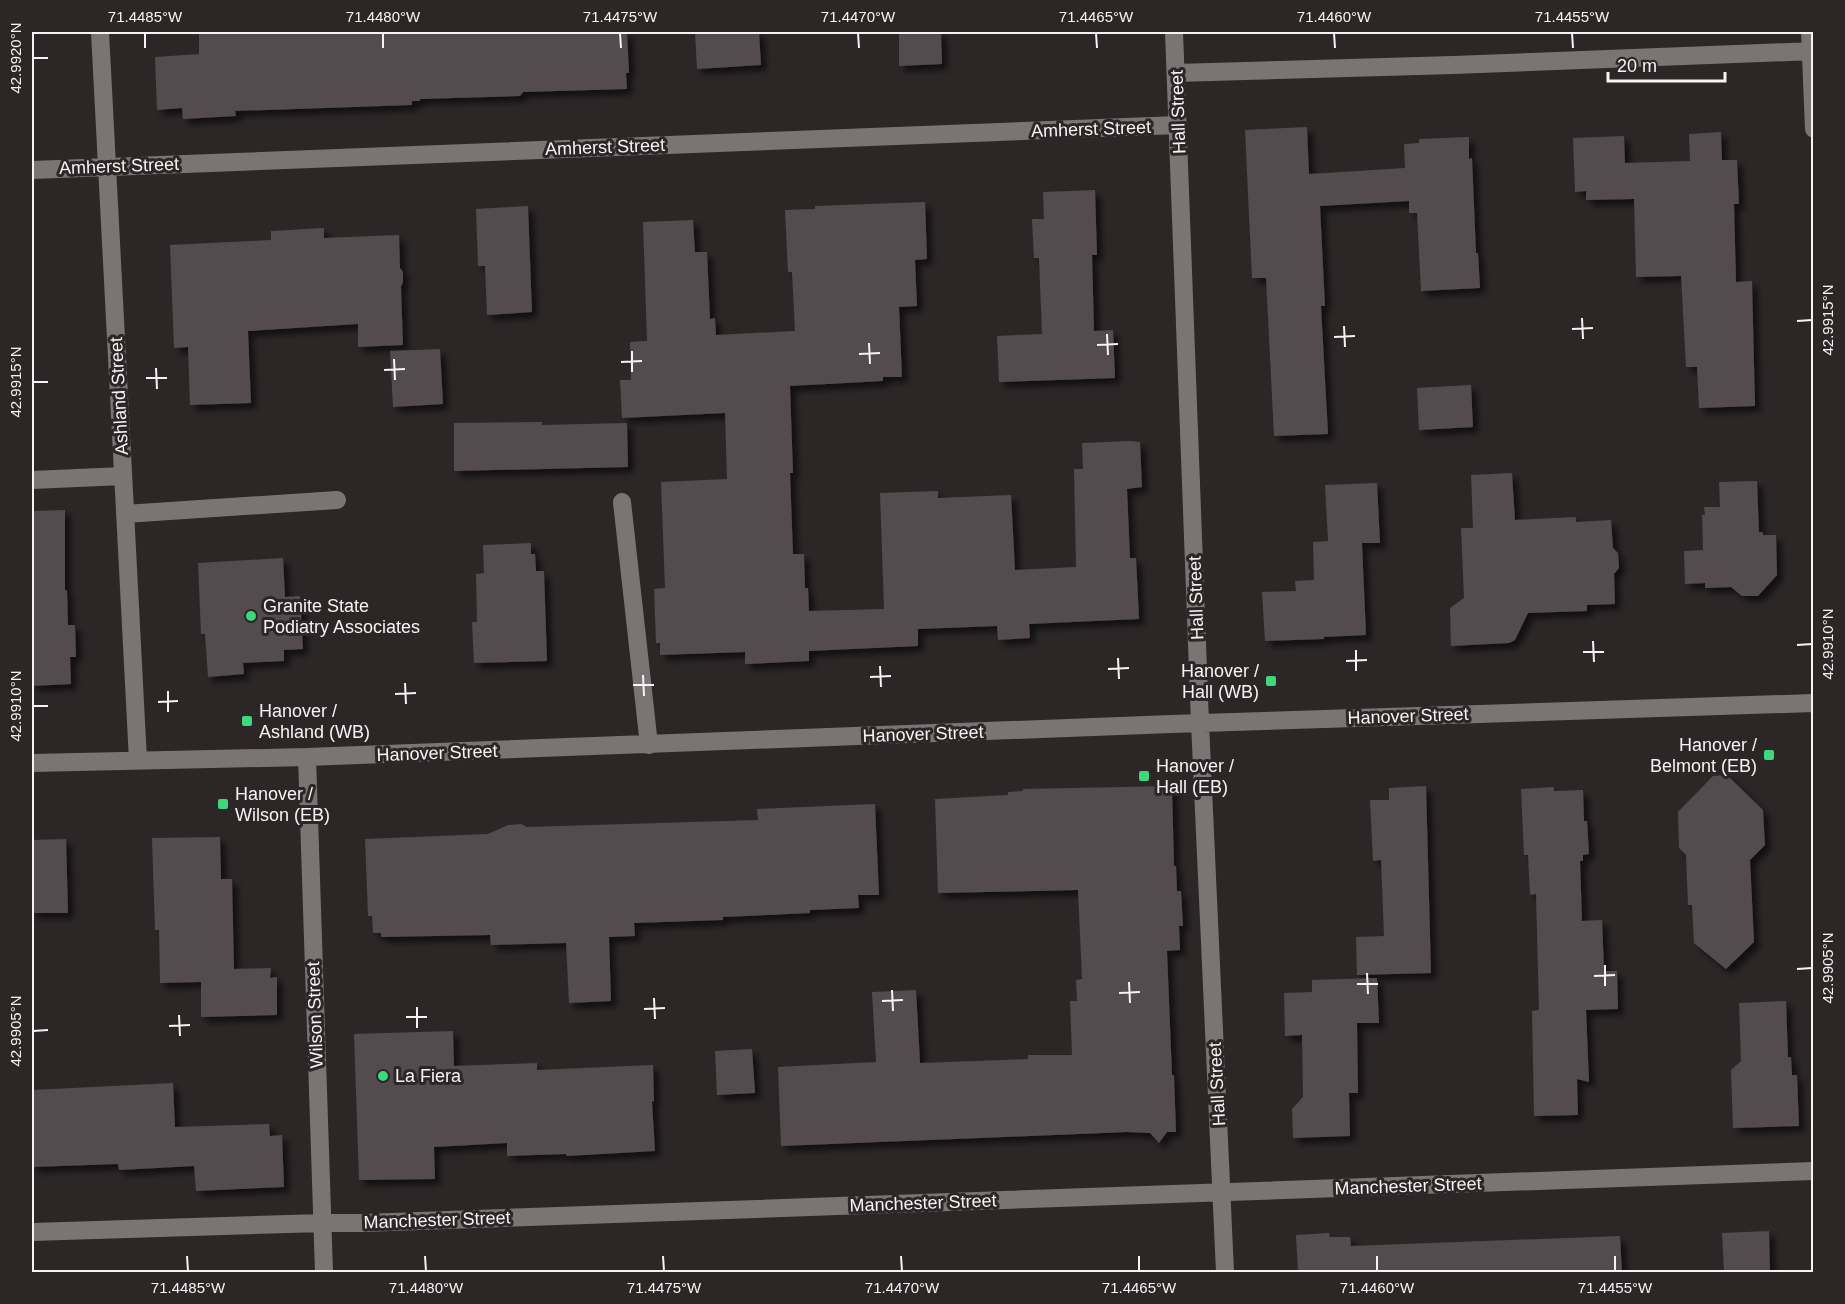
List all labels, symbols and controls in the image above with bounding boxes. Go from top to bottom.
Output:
text: 71.4485°W [108,8,183,25]
text: 71.4480°W [346,8,421,25]
text: 71.4475°W [583,8,658,25]
text: 71.4470°W [821,8,896,25]
text: 71.4465°W [1059,8,1134,25]
text: 71.4460°W [1297,8,1372,25]
text: 71.4455°W [1535,8,1610,25]
text: 42.9920°N [7,22,24,94]
scale bar [1608,45,1725,83]
text: 20 m [1617,56,1657,76]
street label: Hall Street [1167,70,1189,154]
street label: Amherst Street [1031,117,1151,141]
street label: Amherst Street [545,135,665,159]
street label: Amherst Street [59,154,179,178]
text: 42.9915°N [1819,284,1836,356]
street label: Ashland Street [106,337,132,455]
text: 42.9915°N [7,346,24,418]
street label: Hall Street [1185,556,1207,640]
place label: Granite State Podiatry Associates [263,596,420,637]
text: 42.9910°N [1819,608,1836,680]
marker: Granite State Podiatry Associates [244,609,258,623]
place label: Hanover / Hall (WB) [1181,661,1259,702]
text: 42.9910°N [7,670,24,742]
marker: Hanover / Hall (WB) [1264,674,1278,688]
place label: Hanover / Ashland (WB) [259,701,370,742]
street label: Hanover Street [1347,704,1469,728]
marker: Hanover / Ashland (WB) [240,714,254,728]
street label: Hanover Street [862,722,984,746]
place label: Hanover / Belmont (EB) [1650,735,1757,776]
street label: Hanover Street [376,741,498,765]
marker: Hanover / Belmont (EB) [1762,748,1776,762]
place label: Hanover / Hall (EB) [1156,756,1234,797]
marker: Hanover / Hall (EB) [1137,769,1151,783]
place label: Hanover / Wilson (EB) [235,784,330,825]
marker: Hanover / Wilson (EB) [216,797,230,811]
text: 42.9905°N [1819,932,1836,1004]
street label: Wilson Street [303,961,327,1069]
text: 42.9905°N [7,995,24,1067]
street label: Hall Street [1205,1042,1229,1126]
place label: La Fiera [395,1066,462,1086]
marker: La Fiera [376,1069,390,1083]
street label: Manchester Street [1334,1173,1482,1199]
street label: Manchester Street [849,1190,997,1216]
street label: Manchester Street [363,1207,511,1233]
text: 71.4485°W [151,1279,226,1296]
text: 71.4480°W [389,1279,464,1296]
text: 71.4475°W [627,1279,702,1296]
text: 71.4470°W [865,1279,940,1296]
text: 71.4465°W [1102,1279,1177,1296]
text: 71.4460°W [1340,1279,1415,1296]
text: 71.4455°W [1578,1279,1653,1296]

